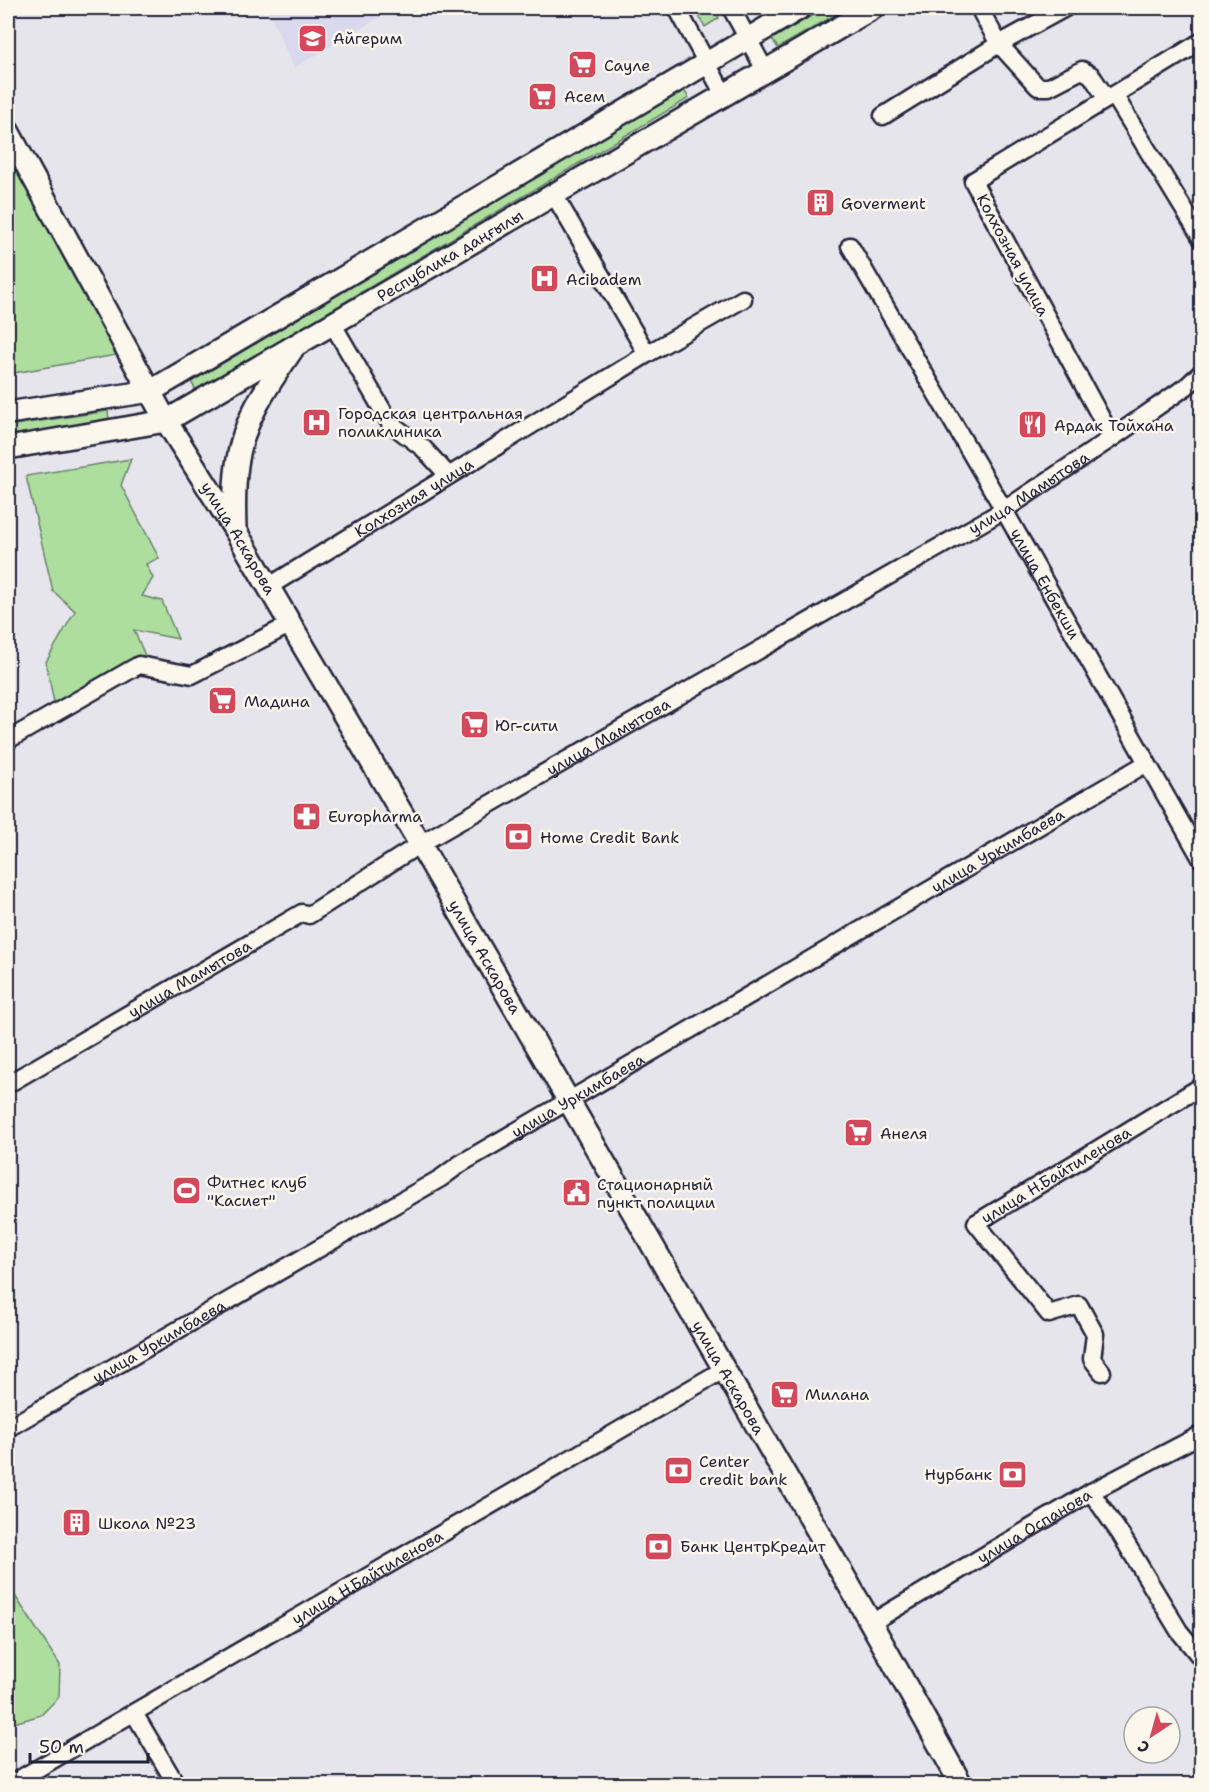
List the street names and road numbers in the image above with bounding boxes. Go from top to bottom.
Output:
street label: Колхозная улица [972,190,1054,320]
street label: Республика даңғылы [373,204,527,306]
street label: улица Мамытова [965,446,1093,539]
street label: Колхозная улица [350,453,477,542]
street label: улица Аскарова [196,477,281,598]
street label: улица Енбекши [1006,524,1085,643]
street label: улица Мамытова [543,693,674,780]
street label: улица Уркимбаева [927,803,1068,897]
street label: улица Аскарова [444,896,527,1018]
street label: улица Мамытова [124,934,255,1022]
street label: улица Уркимбаева [507,1048,648,1142]
street label: улица Н.Байтиленова [977,1121,1135,1228]
street label: улица Уркимбаева [88,1294,229,1388]
street label: улица Аскарова [687,1316,770,1438]
street label: улица Оспанова [973,1484,1095,1568]
street label: улица Н.Байтиленова [288,1525,447,1629]

